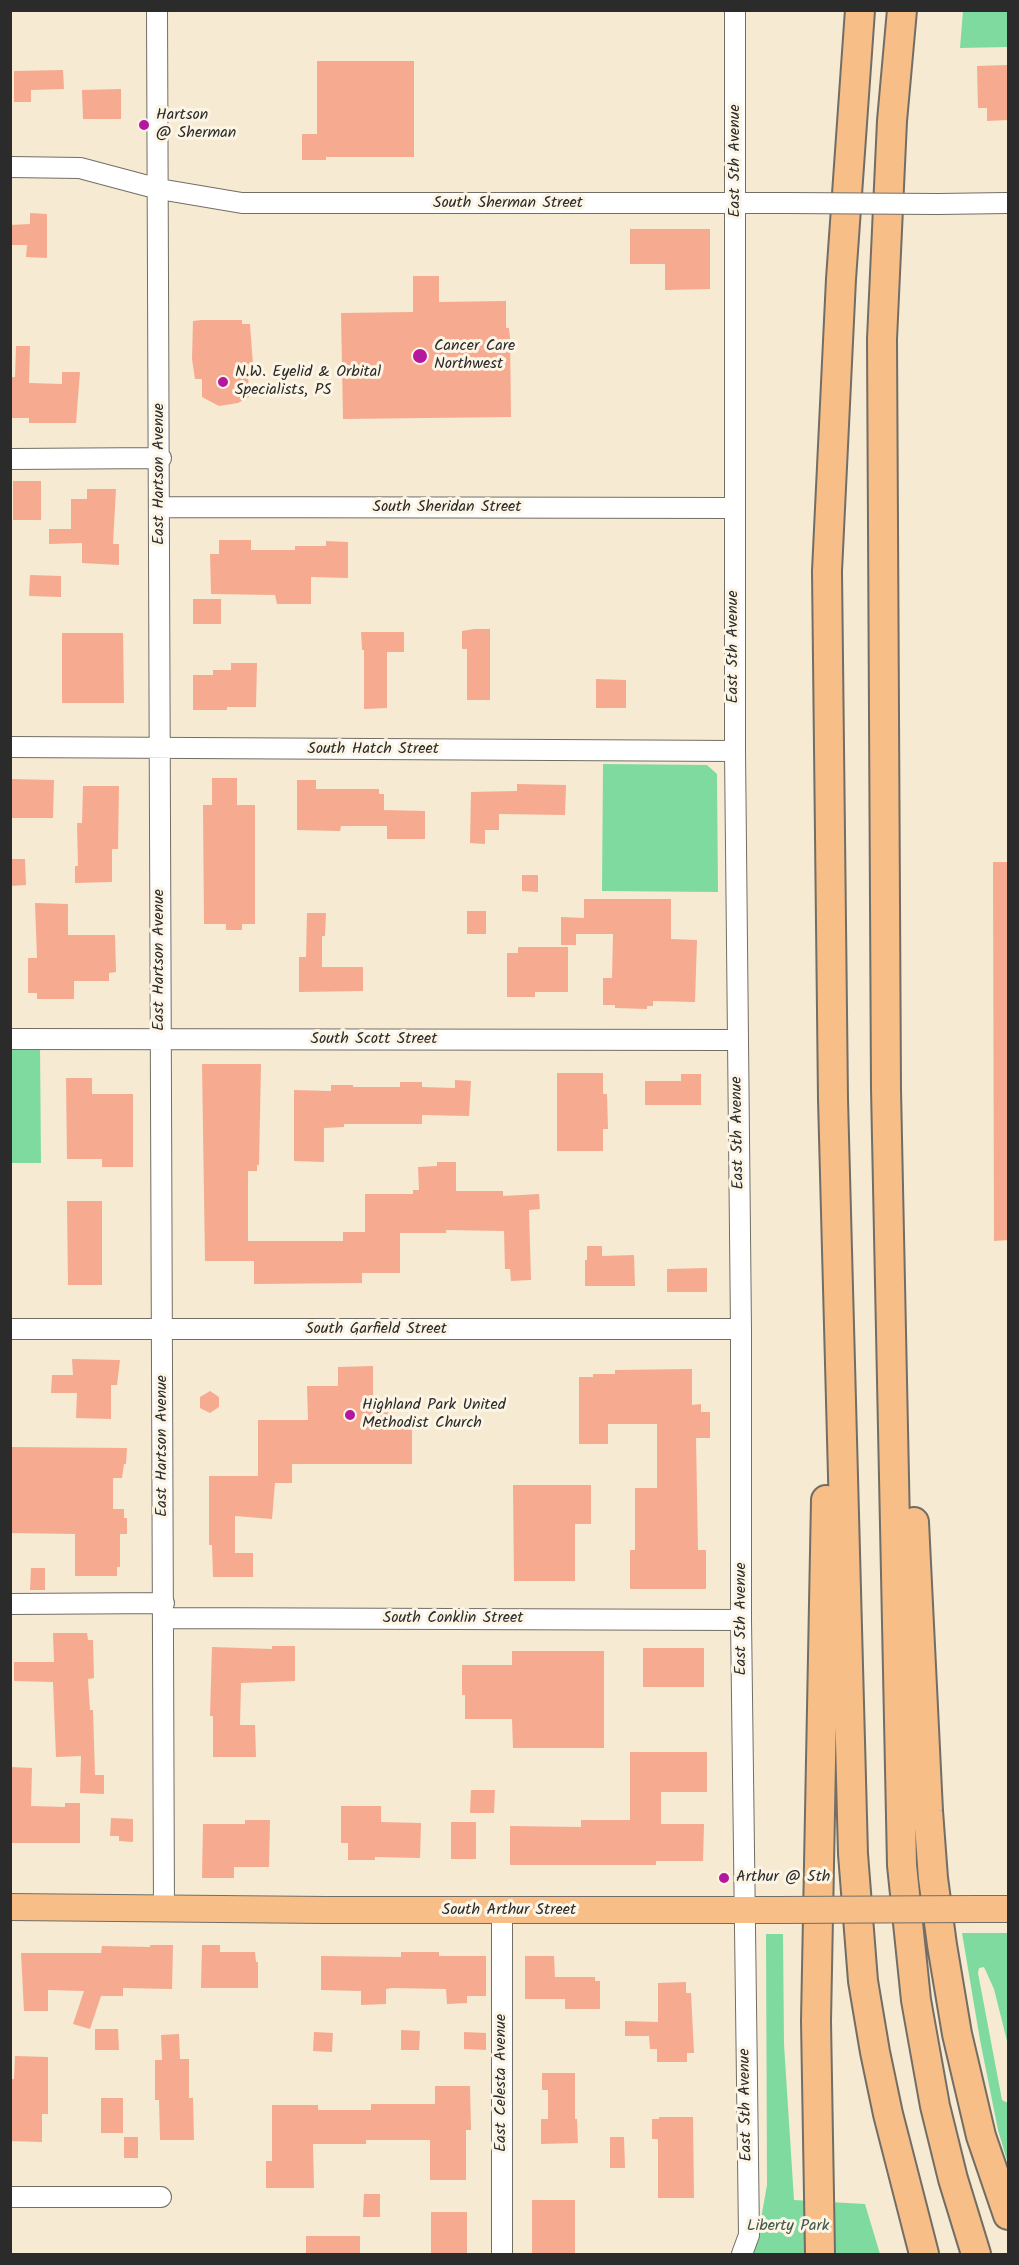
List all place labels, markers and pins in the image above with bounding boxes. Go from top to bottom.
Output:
place label: Hartson @ Sherman [156,106,236,144]
marker: Hartson @ Sherman [137,118,151,132]
place label: Cancer Care Northwest [434,337,515,375]
marker: Cancer Care Northwest [411,347,429,365]
place label: N.W. Eyelid & Orbital Specialists, PS [235,363,381,401]
marker: N.W. Eyelid & Orbital Specialists, PS [216,375,230,389]
place label: Highland Park United Methodist Church [362,1396,506,1434]
marker: Highland Park United Methodist Church [343,1408,357,1422]
place label: Arthur @ 5th [736,1868,830,1888]
marker: Arthur @ 5th [717,1871,731,1885]

